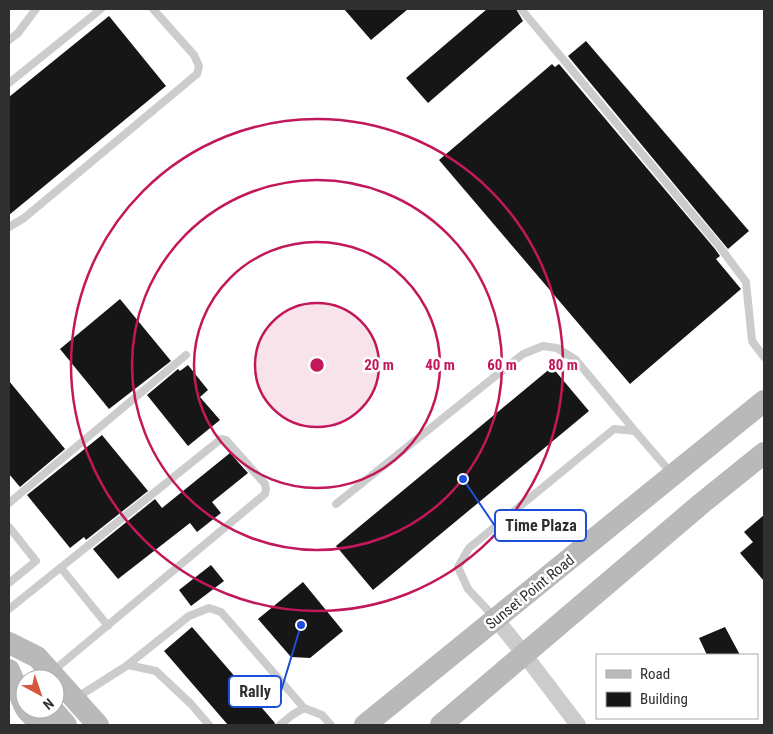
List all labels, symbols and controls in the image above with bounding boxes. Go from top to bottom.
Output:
centre of rings [308,356,326,374]
text: 20 m [364,356,394,374]
text: 40 m [425,356,455,374]
text: 60 m [487,356,517,374]
text: 80 m [548,356,578,374]
callout: Time Plaza [495,510,586,541]
text: Time Plaza [505,516,577,535]
street label: Sunset Point Road [482,551,578,633]
legend [596,654,758,719]
text: Road [640,665,670,683]
north arrow [15,669,65,719]
callout: Rally [229,676,281,707]
text: Rally [239,682,271,701]
text: Building [640,690,688,708]
text: N [40,695,57,713]

